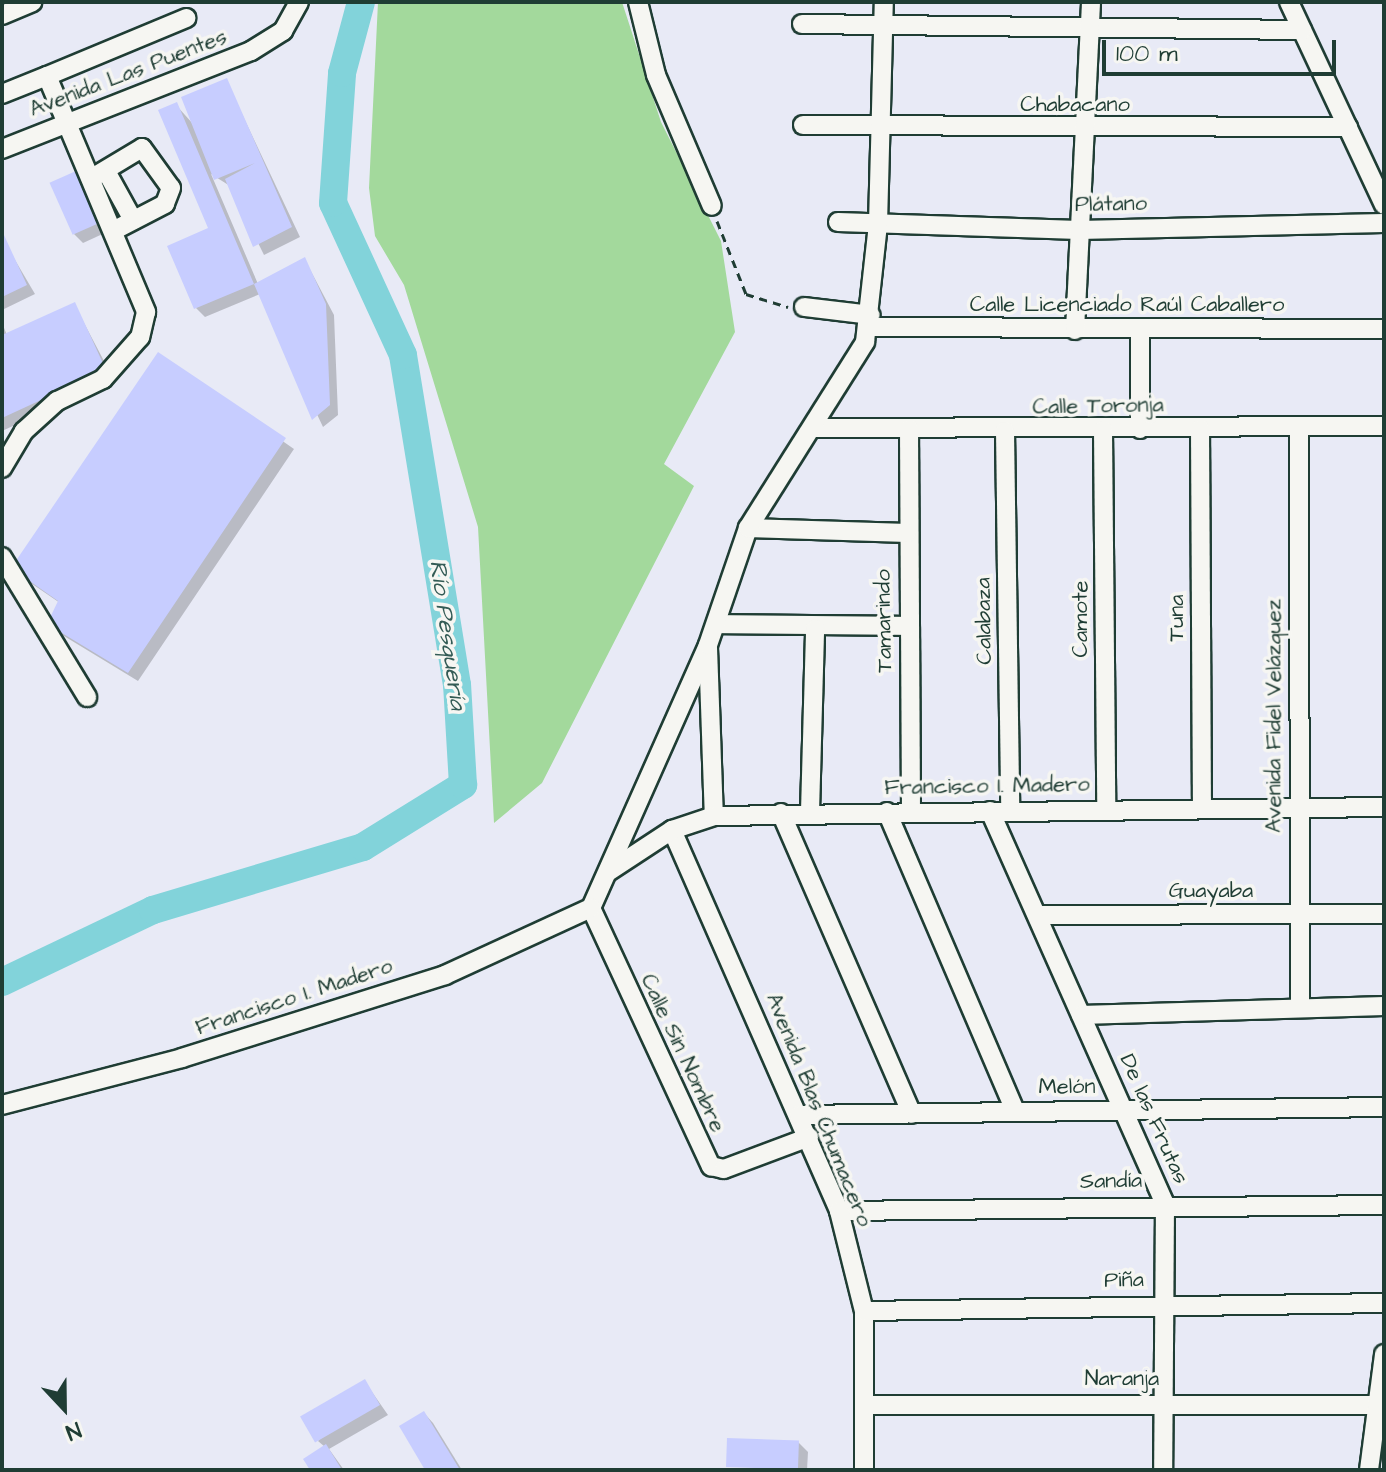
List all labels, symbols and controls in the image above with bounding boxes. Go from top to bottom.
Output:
street label: Avenida Las Puentes [26,23,230,123]
scale bar [1106,24,1340,74]
text: 100 m [1116,37,1178,71]
street label: Chabacano [1020,92,1130,118]
street label: Plátano [1075,190,1147,218]
street label: Calle Licenciado Raúl Caballero [970,292,1284,318]
street label: Calle Toronja [1032,392,1164,420]
water label: Río Pesquería [422,558,472,712]
street label: Tamarindo [870,569,898,673]
street label: Calabaza [970,577,998,665]
street label: Camote [1068,580,1094,658]
street label: Tuna [1164,594,1190,642]
street label: Avenida Fidel Velázquez [1261,599,1287,833]
street label: Francisco I. Madero [884,771,1090,801]
street label: Guayaba [1169,878,1253,904]
street label: Francisco I. Madero [192,953,396,1041]
street label: Calle Sin Nombre [635,970,731,1136]
street label: Avenida Blas Chumacero [760,989,878,1231]
street label: De las Frutas [1114,1050,1194,1188]
street label: Melón [1039,1074,1095,1100]
street label: Sandía [1080,1167,1142,1195]
street label: Piña [1104,1266,1144,1294]
street label: Naranja [1085,1366,1159,1392]
north arrow [24,1368,104,1448]
text: N [61,1414,85,1448]

